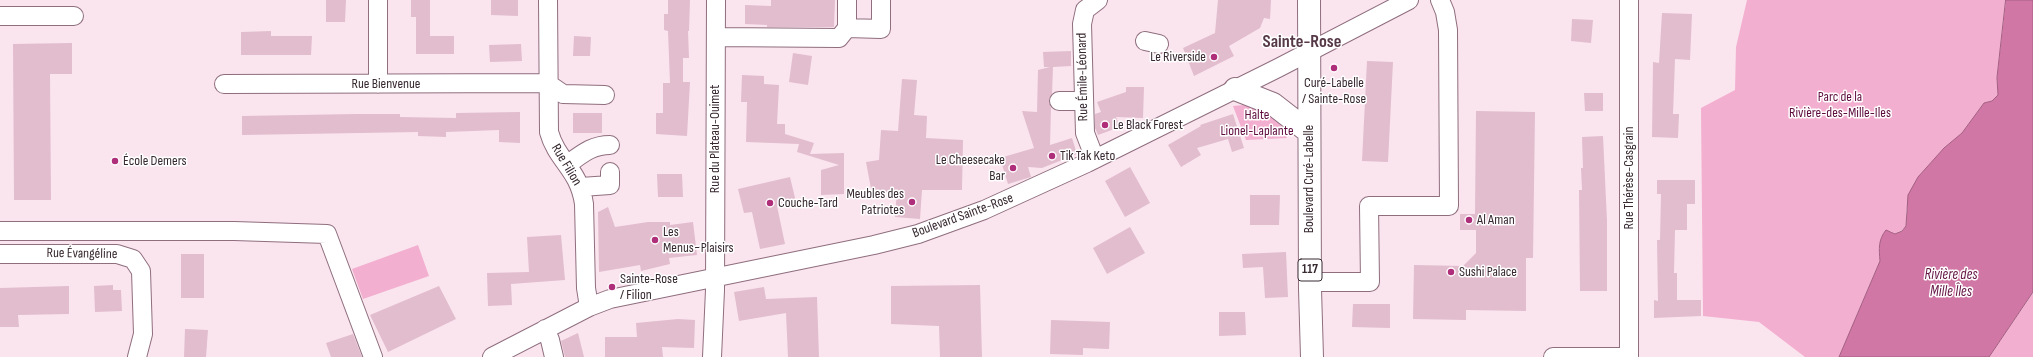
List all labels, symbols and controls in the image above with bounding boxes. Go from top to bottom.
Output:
district label: Sainte-Rose [1263,31,1341,53]
street label: Rue Émile-Léonard [1074,33,1092,121]
place label: Le Riverside [1150,49,1206,65]
marker: Le Riverside [1209,52,1219,62]
marker: Curé-Labelle / Sainte-Rose [1329,63,1339,73]
place label: Curé-Labelle / Sainte-Rose [1302,75,1366,108]
street label: Rue Bienvenue [352,76,420,92]
street label: Rue du Plateau-Ouimet [707,85,723,193]
park label: Parc de la Rivière-des-Mille-Iles [1789,89,1891,122]
park label: Halte Lionel-Laplante [1220,107,1294,140]
place label: Le Black Forest [1113,117,1183,133]
marker: Le Black Forest [1100,120,1110,130]
street label: Boulevard Curé-Labelle [1301,125,1317,233]
street label: Rue Thérèse-Casgrain [1621,127,1637,229]
street label: Rue Filion [547,141,585,189]
place label: Tik Tak Keto [1060,148,1115,164]
marker: Tik Tak Keto [1047,151,1057,161]
place label: Le Cheesecake Bar [936,152,1005,184]
place label: École Demers [123,153,186,169]
marker: École Demers [110,156,120,166]
marker: Le Cheesecake Bar [1008,163,1018,173]
place label: Meubles des Patriotes [846,186,904,218]
street label: Boulevard Sainte-Rose [910,190,1016,242]
place label: Couche-Tard [778,195,838,211]
marker: Meubles des Patriotes [907,197,917,207]
marker: Couche-Tard [765,198,775,208]
place label: Al Aman [1477,212,1515,228]
marker: Al Aman [1464,215,1474,225]
place label: Les Menus~Plaisirs [663,224,734,256]
marker: Les Menus~Plaisirs [650,235,660,245]
street label: Rue Évangéline [46,245,118,263]
road number: 117 [1298,259,1322,281]
place label: Sushi Palace [1459,264,1517,280]
water label: Rivière des Mille Îles [1924,266,1978,301]
marker: Sushi Palace [1446,267,1456,277]
place label: Sainte-Rose / Filion [620,271,678,304]
marker: Sainte-Rose / Filion [607,282,617,292]

